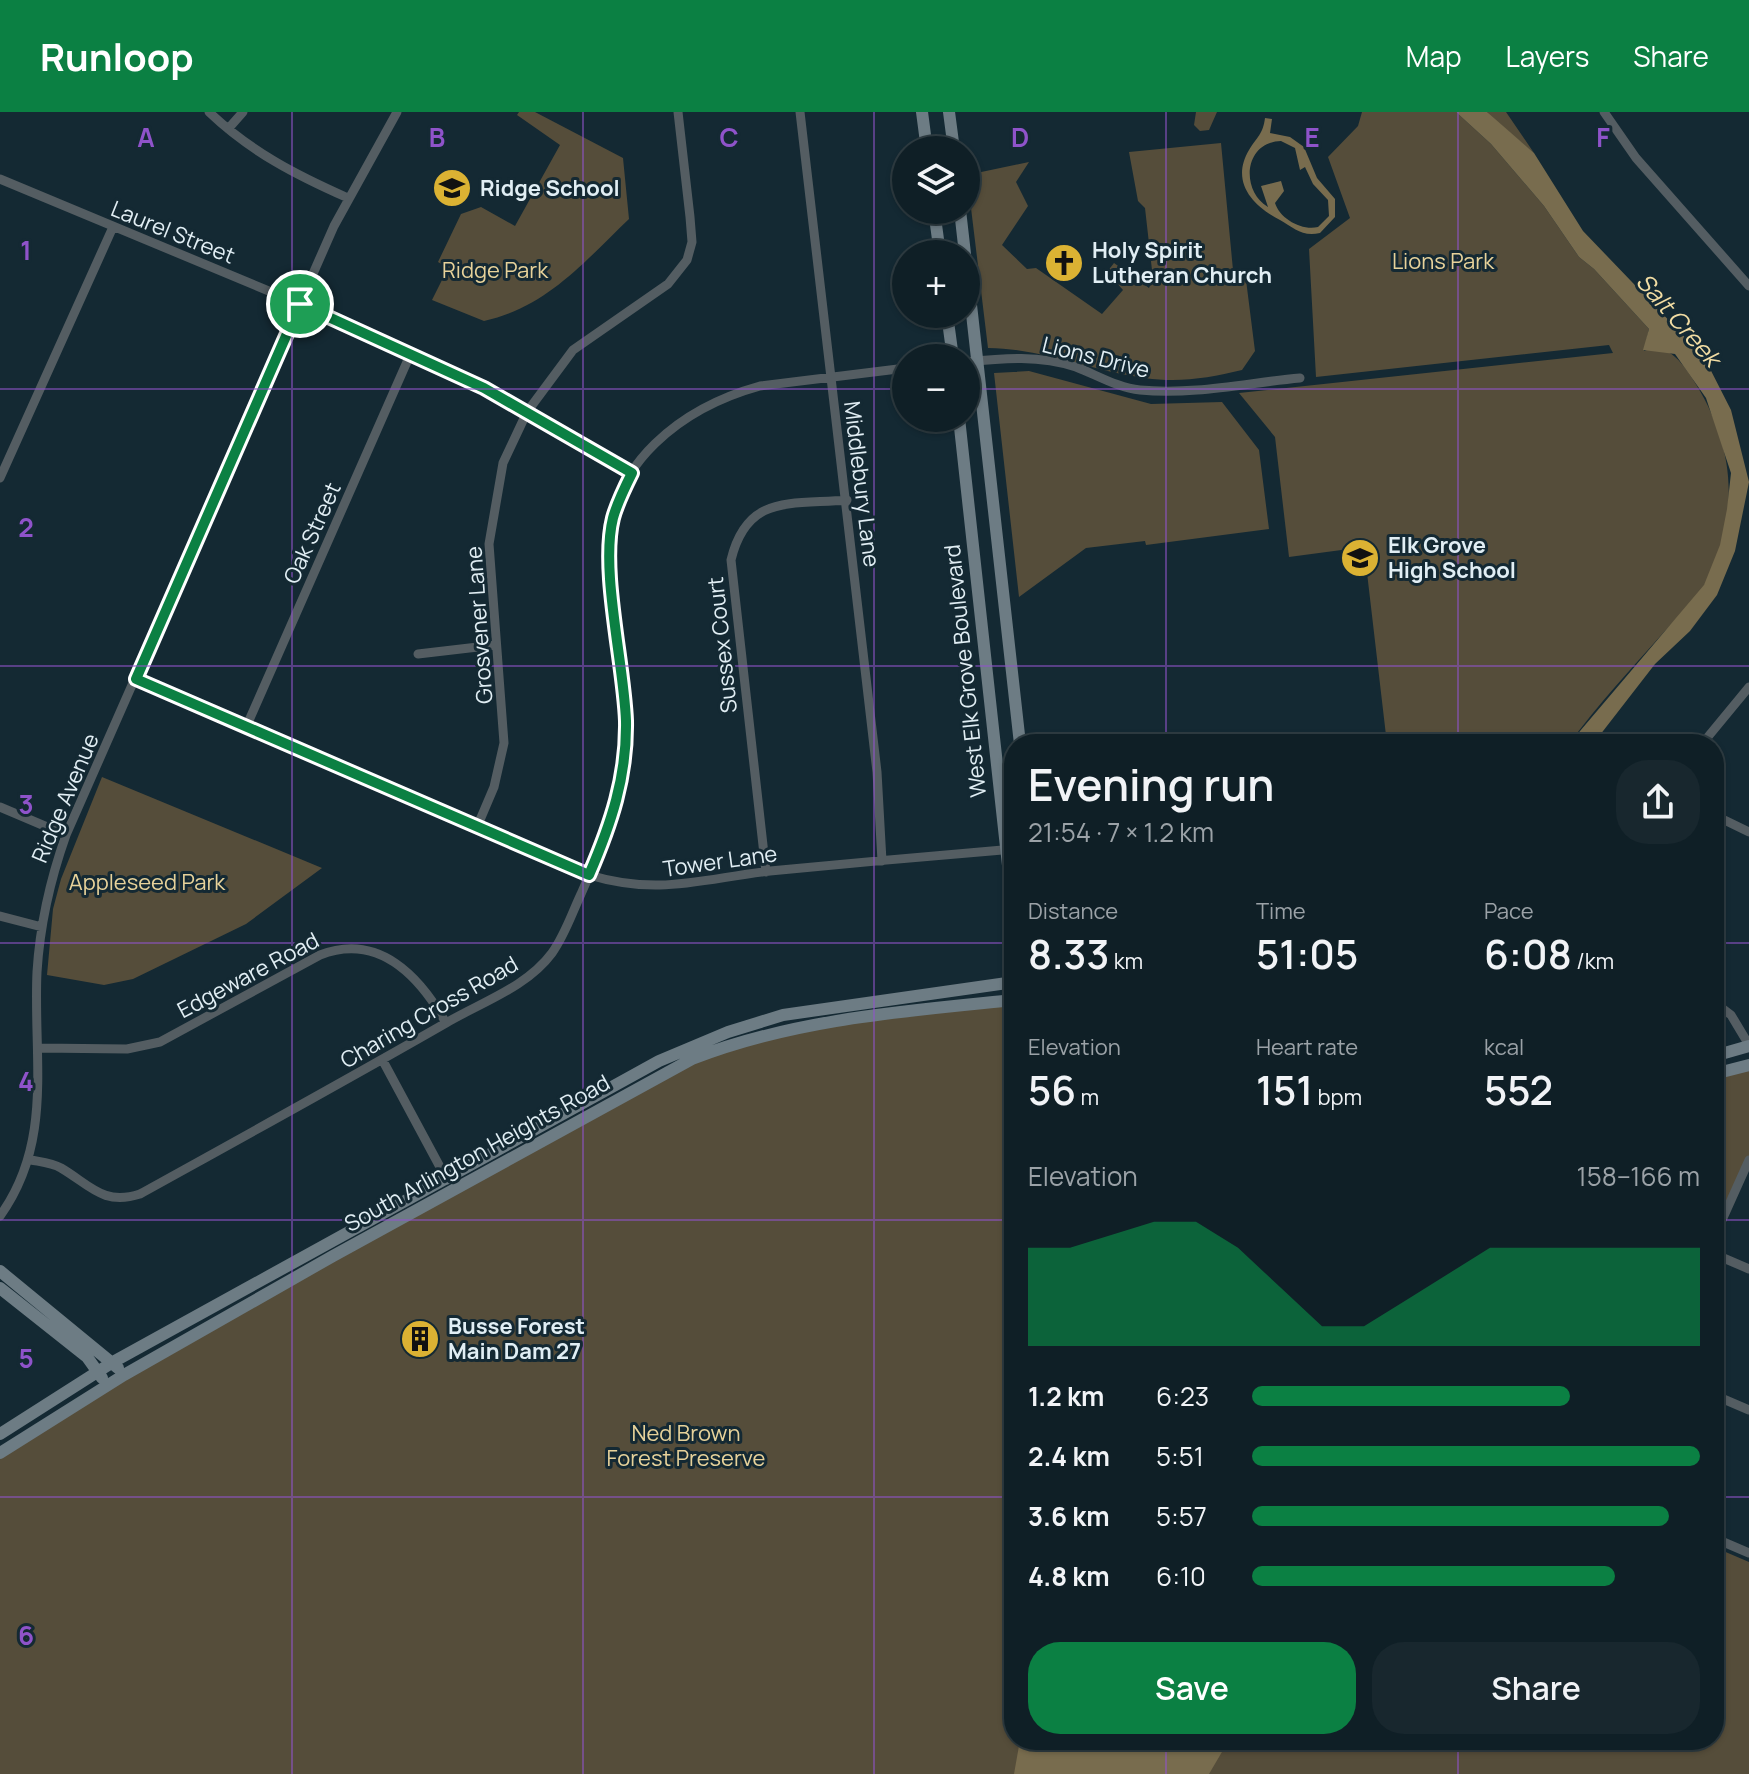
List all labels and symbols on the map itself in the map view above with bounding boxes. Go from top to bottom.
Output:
text: A [137,119,155,155]
text: B [429,119,445,155]
text: C [719,119,739,155]
text: D [1011,119,1029,155]
text: E [1304,119,1320,155]
text: F [1596,119,1610,155]
school or university icon: Ridge School [431,167,473,209]
place label: Ridge School [480,173,620,203]
street label: Laurel Street [107,194,240,271]
text: 1 [20,232,32,268]
place label: Holy Spirit Lutheran Church [1092,235,1272,290]
church icon: Holy Spirit Lutheran Church [1043,242,1085,284]
park label: Lions Park [1392,246,1495,276]
park label: Ridge Park [442,255,549,285]
water label: Salt Creek [1629,265,1731,375]
pin [266,270,334,338]
street label: Lions Drive [1039,329,1153,385]
street label: Middlebury Lane [837,399,887,569]
street label: Oak Street [276,477,348,588]
text: 2 [18,509,34,545]
place label: Elk Grove High School [1388,530,1516,585]
school or university icon: Elk Grove High School [1339,537,1381,579]
street label: West Elk Grove Boulevard [937,543,993,799]
street label: Grosvener Lane [459,545,499,705]
street label: Sussex Court [700,575,744,715]
street label: Ridge Avenue [24,729,106,867]
text: 3 [18,786,34,822]
street label: Tower Lane [661,838,779,884]
park label: Appleseed Park [69,867,226,897]
street label: Edgeware Road [172,925,324,1025]
street label: Charing Cross Road [335,949,523,1075]
text: 4 [18,1063,34,1099]
street label: South Arlington Heights Road [339,1067,615,1239]
place label: Busse Forest Main Dam 27 [448,1311,585,1366]
building icon: Busse Forest Main Dam 27 [399,1318,441,1360]
text: 5 [18,1340,34,1376]
park label: Ned Brown Forest Preserve [607,1418,766,1473]
text: 6 [18,1617,34,1653]

